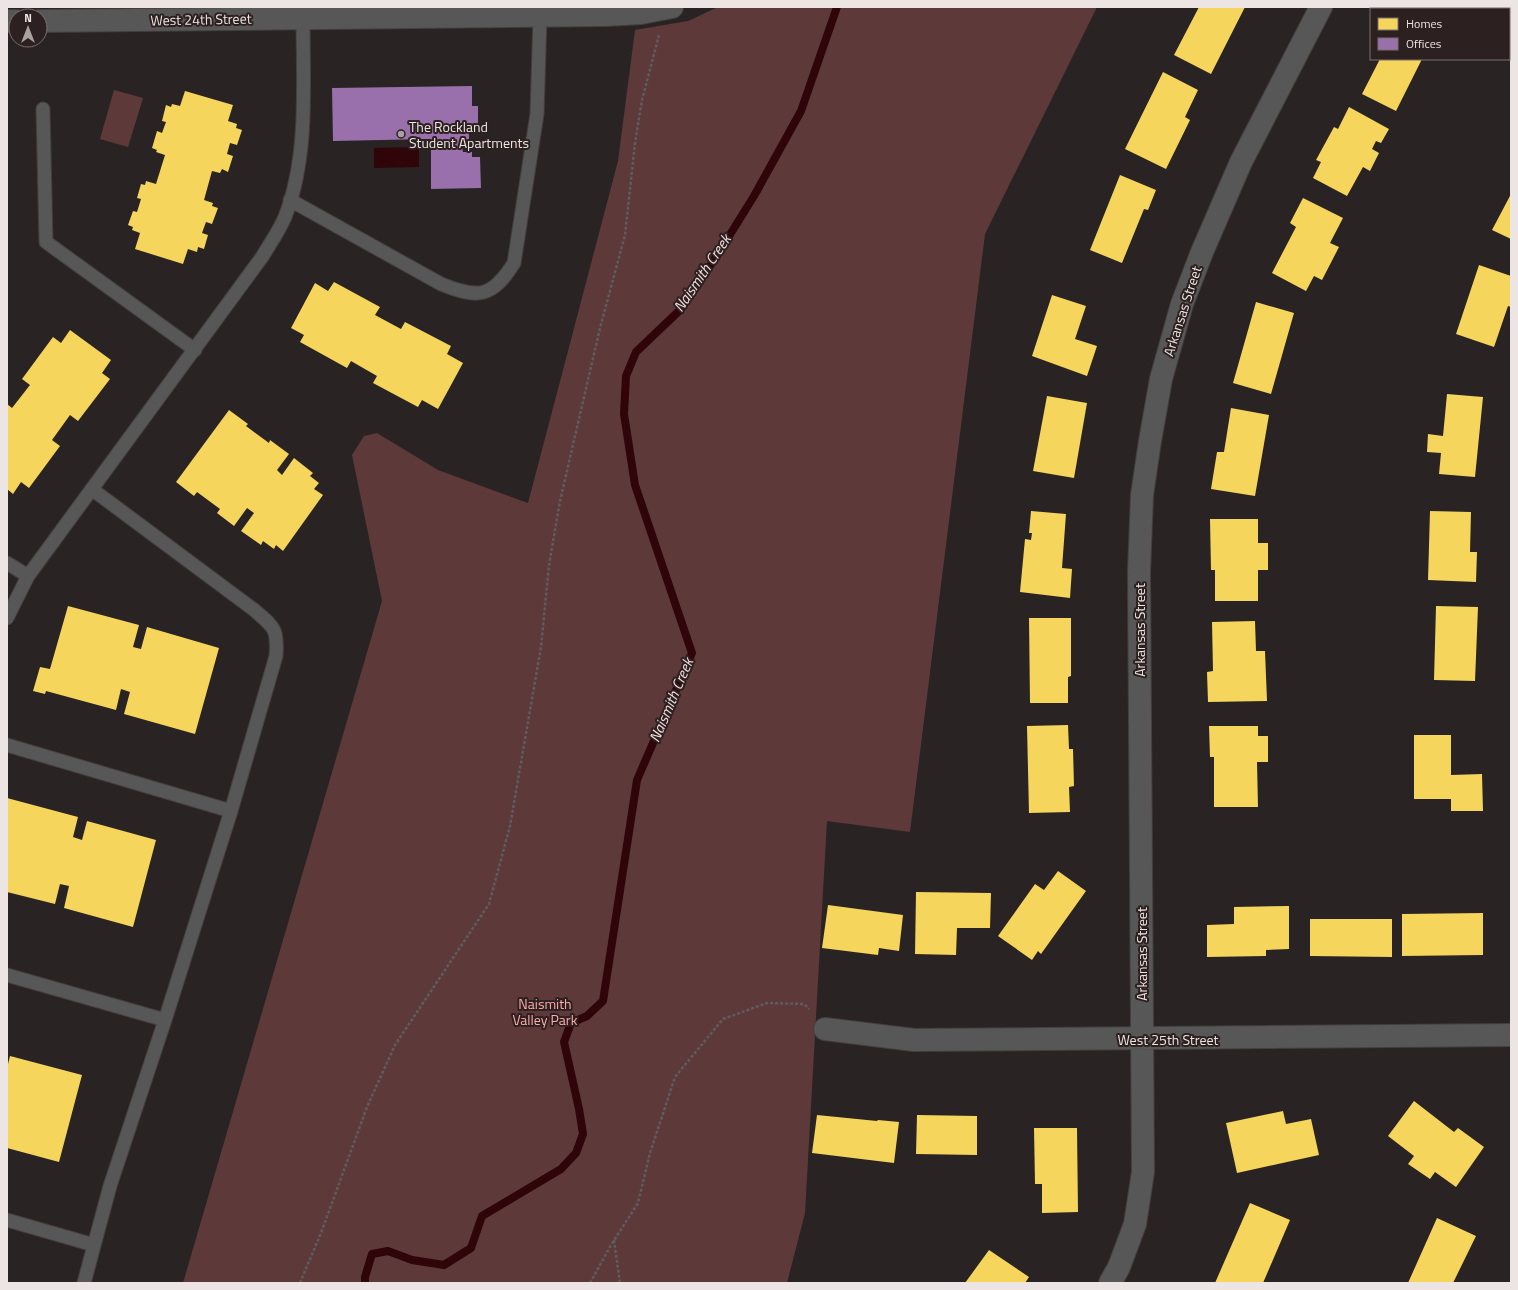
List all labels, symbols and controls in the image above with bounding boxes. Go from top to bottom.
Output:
north arrow [8,8,48,48]
street label: West 24th Street [150,8,252,30]
legend [1370,8,1510,60]
text: N [24,10,32,26]
text: Homes [1406,14,1442,33]
text: Offices [1406,34,1442,53]
place label: The Rockland Student Apartments [409,116,529,153]
marker: The Rockland Student Apartments [396,129,406,139]
water label: Naismith Creek [667,228,738,316]
street label: Arkansas Street [1158,263,1206,359]
street label: Arkansas Street [1129,583,1150,677]
water label: Naismith Creek [643,652,700,746]
street label: Arkansas Street [1131,907,1152,1001]
park label: Naismith Valley Park [513,993,578,1030]
street label: West 25th Street [1118,1029,1219,1050]

